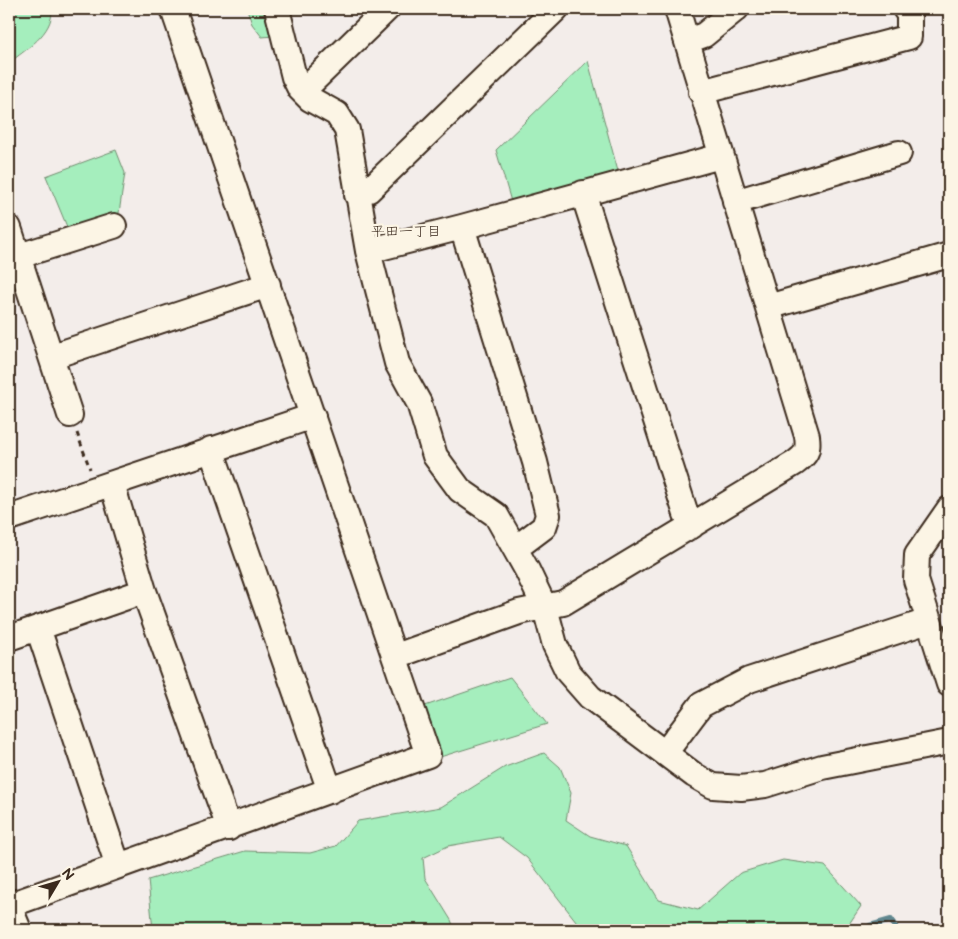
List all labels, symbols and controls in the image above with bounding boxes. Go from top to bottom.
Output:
district label: 平田一丁目 [371,223,441,240]
north arrow [32,856,82,906]
text: N [58,865,78,884]

